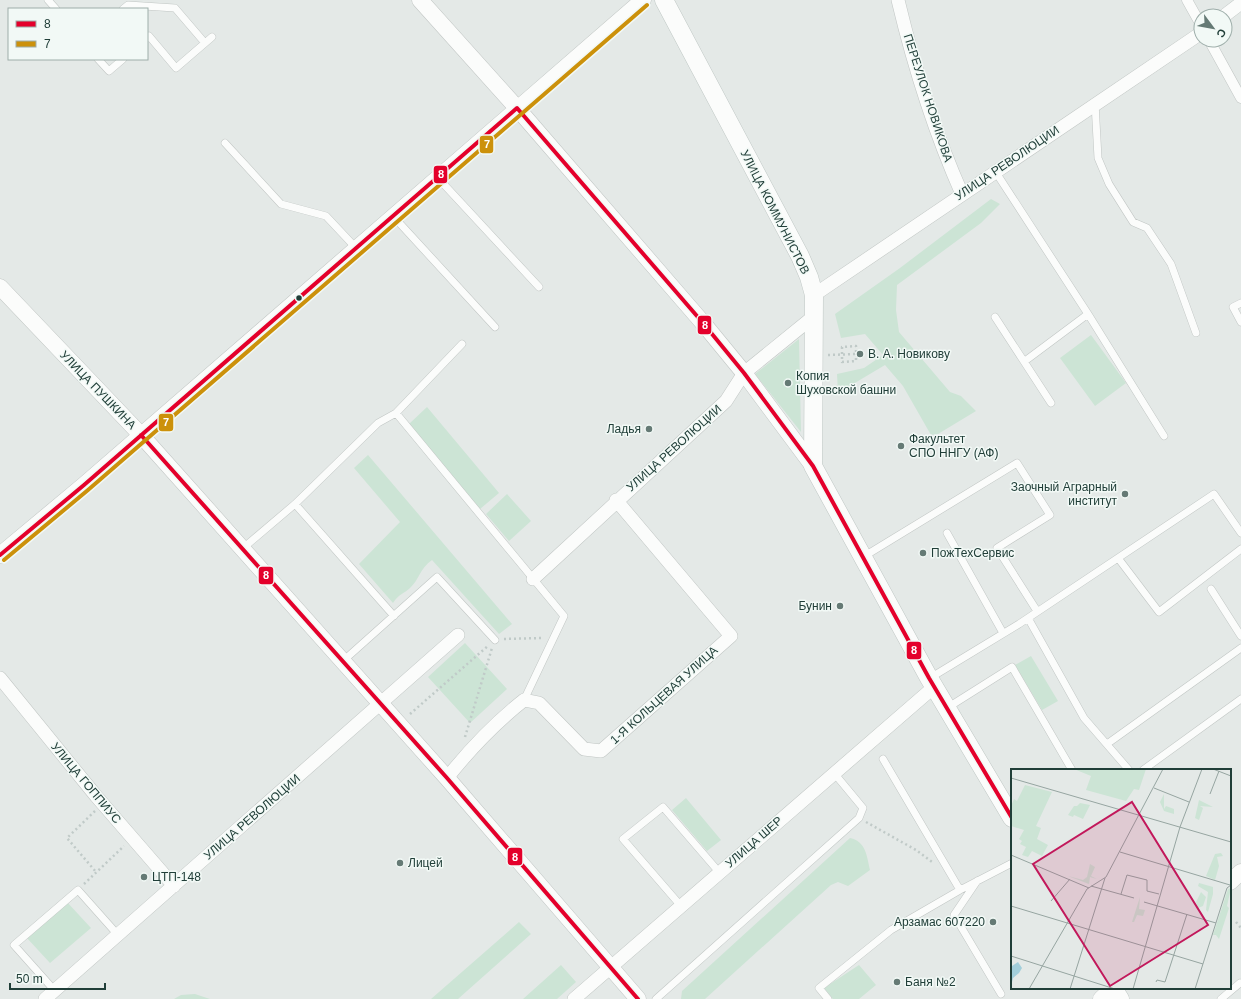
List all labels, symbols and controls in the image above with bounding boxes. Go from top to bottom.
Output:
legend [8,8,148,60]
north arrow [1193,8,1233,48]
text: 8 [44,17,51,31]
text: С [1214,27,1229,40]
street label: ПЕРЕУЛОК НОВИКОВА [901,32,955,164]
text: 7 [44,37,51,51]
street label: УЛИЦА РЕВОЛЮЦИИ [952,123,1062,203]
line badge: 7 [479,135,494,154]
text: 7 [484,138,490,150]
street label: УЛИЦА КОММУНИСТОВ [738,148,812,276]
line badge: 8 [433,165,448,184]
text: 8 [438,168,444,180]
unlabelled marker [294,293,304,303]
line badge: 8 [697,315,712,335]
text: 8 [702,319,708,331]
place label: В. А. Новикову [868,347,950,361]
street label: УЛИЦА ПУШКИНА [57,348,139,432]
marker: В. А. Новикову [855,349,865,359]
place label: Копия Шуховской башни [796,369,896,397]
marker: Копия Шуховской башни [783,378,793,388]
street label: УЛИЦА РЕВОЛЮЦИИ [624,402,724,494]
line badge: 7 [158,413,174,432]
text: 7 [163,416,169,428]
place label: Ладья [607,422,641,436]
marker: Ладья [644,424,654,434]
place label: Факультет СПО ННГУ (АФ) [909,432,998,460]
marker: Факультет СПО ННГУ (АФ) [896,441,906,451]
place label: Заочный Аграрный институт [1011,480,1118,508]
marker: Заочный Аграрный институт [1120,489,1130,499]
place label: ПожТехСервис [931,546,1014,560]
marker: ПожТехСервис [918,548,928,558]
line badge: 8 [258,566,274,585]
text: 8 [263,569,269,581]
place label: Бунин [798,599,832,613]
marker: Бунин [835,601,845,611]
line badge: 8 [906,641,922,660]
street label: 1-Я КОЛЬЦЕВАЯ УЛИЦА [607,643,721,747]
text: 8 [911,644,917,656]
street label: УЛИЦА ГОППИУС [48,740,124,827]
inset map [1011,769,1231,989]
street label: УЛИЦА РЕВОЛЮЦИИ [201,771,303,863]
street label: УЛИЦА ШЕР [723,813,785,871]
line badge: 8 [507,847,523,866]
text: 8 [512,851,518,863]
place label: Лицей [408,856,443,870]
marker: Лицей [395,858,405,868]
place label: ЦТП-148 [152,870,201,884]
marker: ЦТП-148 [139,872,149,882]
place label: Арзамас 607220 [894,915,985,929]
marker: Арзамас 607220 [988,917,998,927]
scale bar [10,965,105,991]
text: 50 m [16,972,43,986]
place label: Баня №2 [905,975,956,989]
marker: Баня №2 [892,977,902,987]

